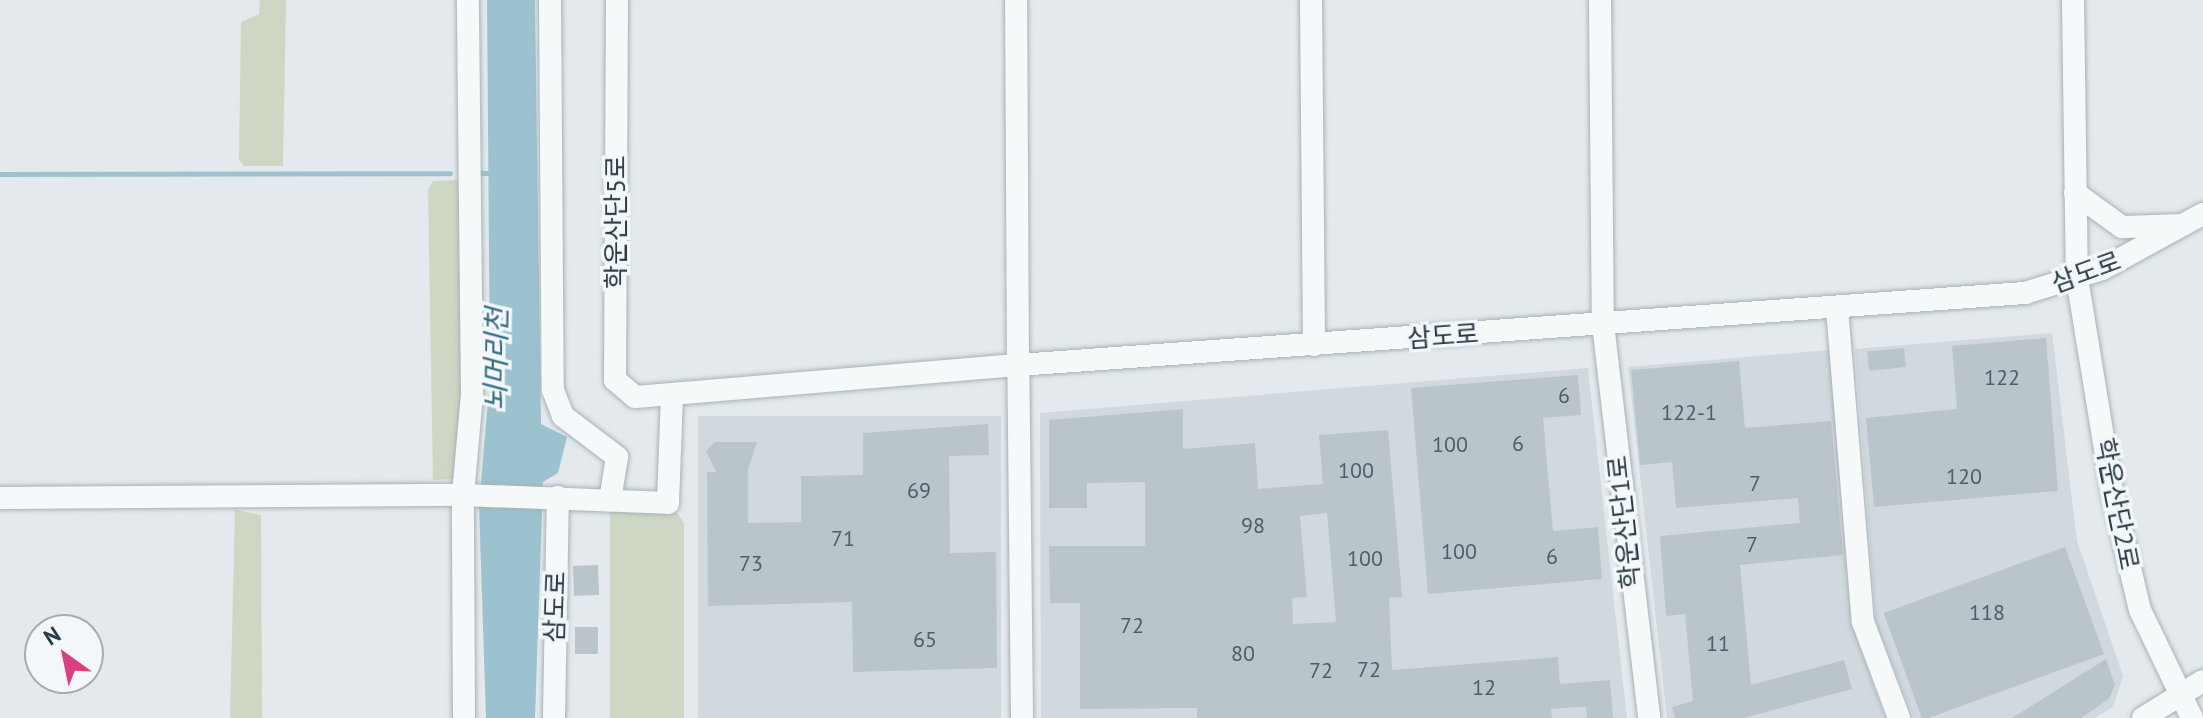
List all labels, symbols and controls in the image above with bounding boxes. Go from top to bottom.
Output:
street label: 학운산단5로 [600,155,632,289]
street label: 삼도로 [2047,245,2125,299]
water label: 뇌머리천 [478,307,514,411]
street label: 삼도로 [1406,318,1480,354]
house number: 122 [1984,365,2020,391]
house number: 6 [1558,383,1570,409]
house number: 122-1 [1661,400,1717,426]
house number: 6 [1512,431,1524,457]
house number: 100 [1432,432,1468,458]
street label: 학운산단2로 [2089,435,2145,573]
street label: 학운산단1로 [1601,454,1647,590]
house number: 100 [1338,458,1374,484]
house number: 120 [1946,464,1982,490]
house number: 7 [1749,471,1761,497]
house number: 69 [907,478,931,504]
house number: 98 [1241,513,1265,539]
house number: 71 [831,526,855,552]
house number: 7 [1746,532,1758,558]
house number: 100 [1441,539,1477,565]
house number: 6 [1546,544,1558,570]
house number: 100 [1347,546,1383,572]
house number: 73 [739,551,763,577]
street label: 삼도로 [538,571,572,643]
house number: 118 [1969,600,2005,626]
house number: 72 [1120,613,1144,639]
north arrow [24,614,104,694]
text: N [38,620,66,651]
house number: 65 [913,627,937,653]
house number: 11 [1706,631,1730,657]
house number: 80 [1231,641,1255,667]
house number: 72 [1357,657,1381,683]
house number: 72 [1309,658,1333,684]
house number: 12 [1472,675,1496,701]

